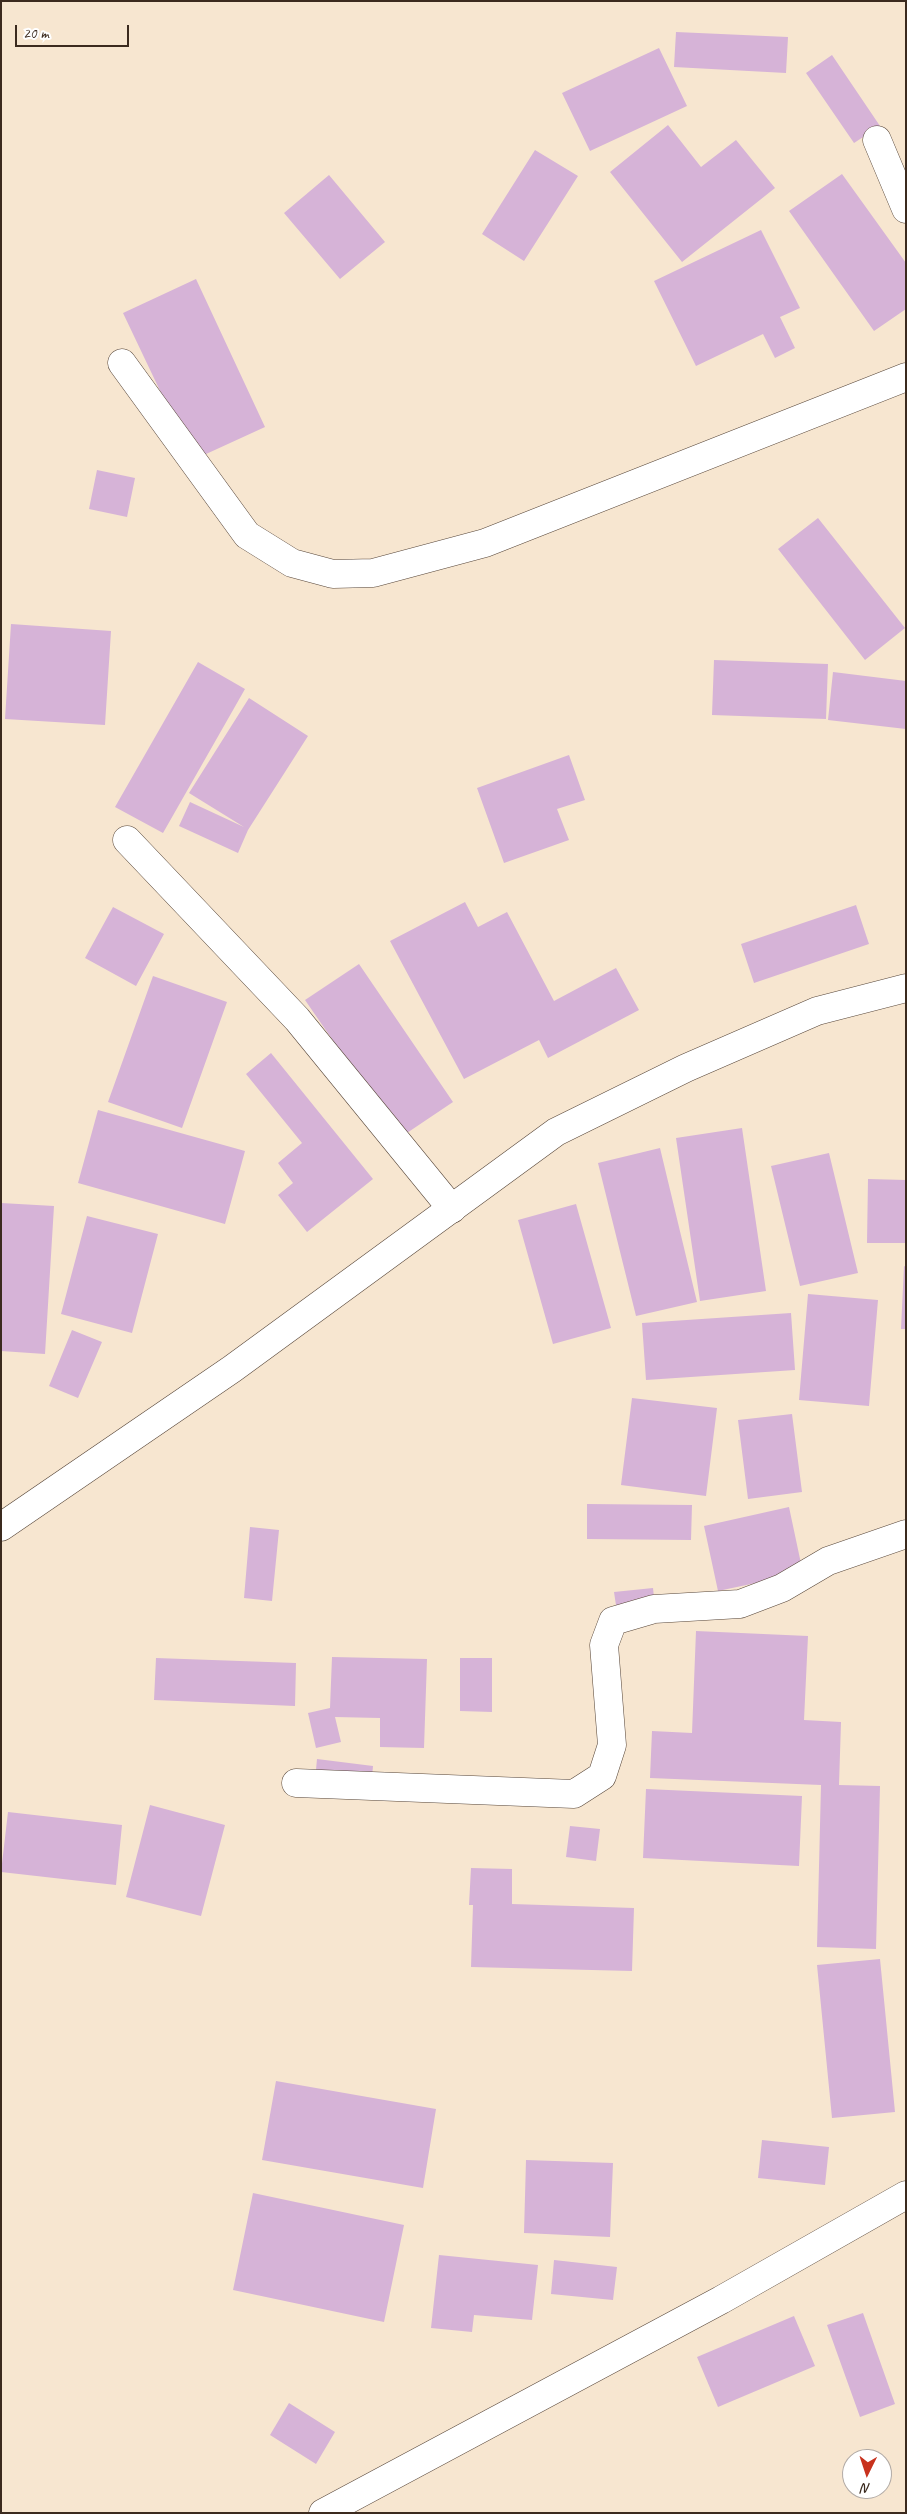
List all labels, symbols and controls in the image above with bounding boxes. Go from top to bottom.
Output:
scale bar [18,15,131,47]
text: 20 m [23,24,49,43]
north arrow [842,2449,892,2499]
text: N [861,2480,871,2497]

